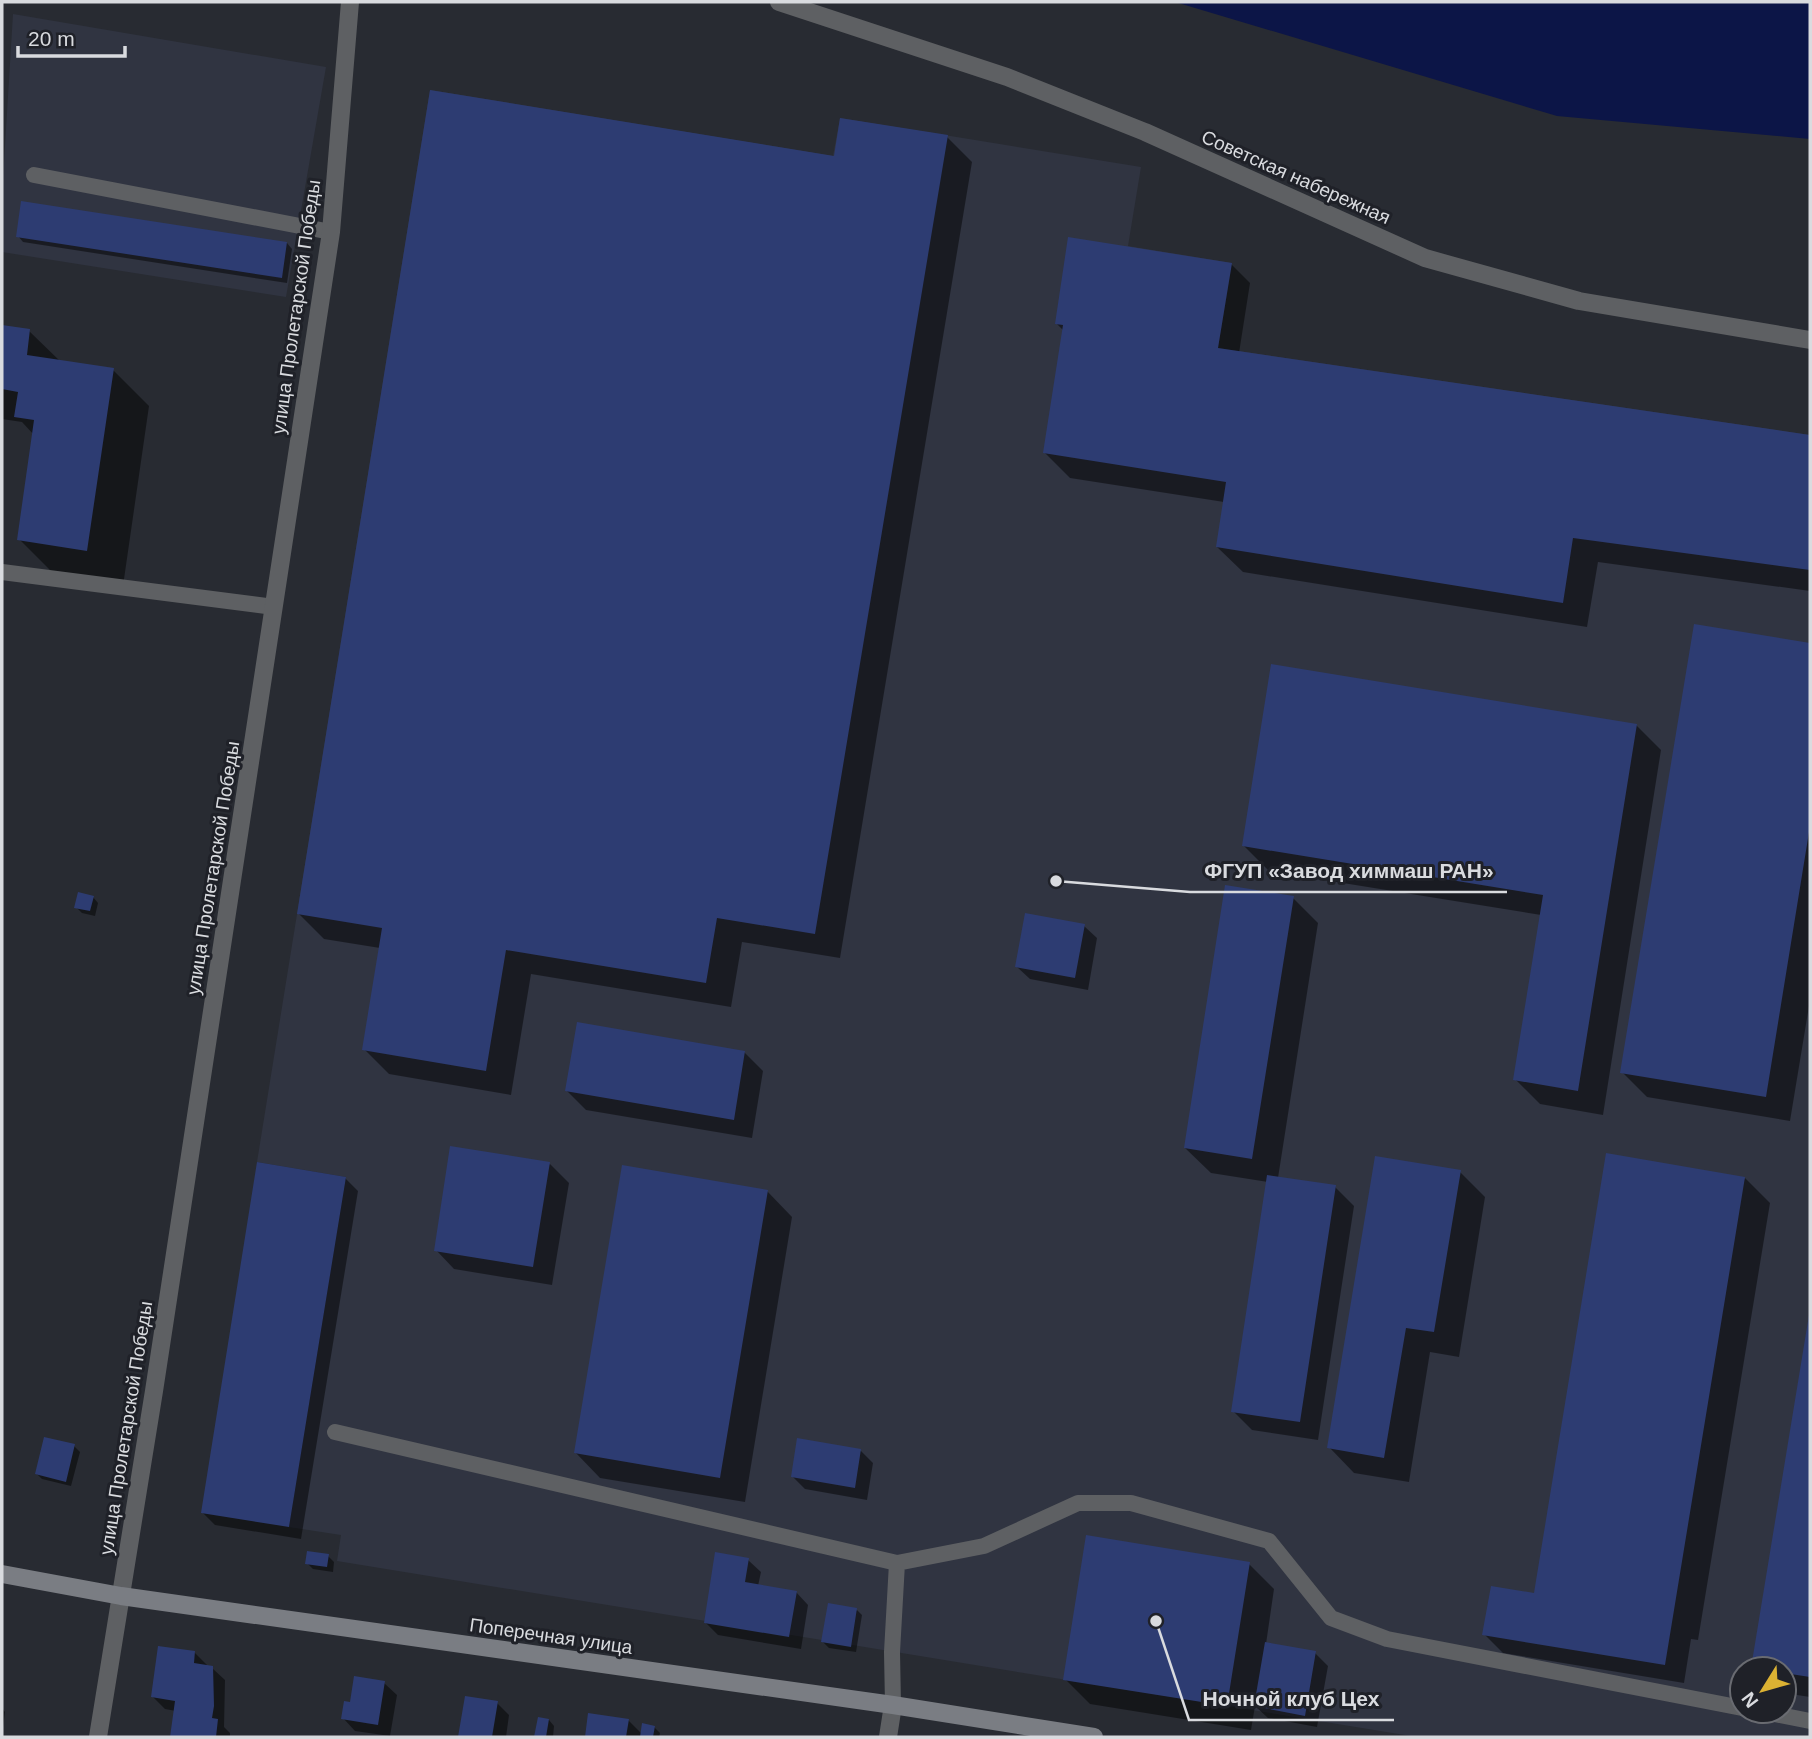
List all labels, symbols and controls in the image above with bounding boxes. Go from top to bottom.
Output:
scale bar [18,14,124,58]
text: 20 m [28,27,75,50]
street label: Советская набережная [1198,126,1394,228]
street label: улица Пролетарской Победы [268,178,324,436]
street label: улица Пролетарской Победы [183,740,243,996]
callout: ФГУП «Завод химмаш РАН» [1190,850,1507,892]
text: ФГУП «Завод химмаш РАН» [1204,859,1494,882]
street label: улица Пролетарской Победы [96,1300,156,1556]
street label: Поперечная улица [468,1614,634,1658]
north arrow [1728,1655,1798,1725]
callout: Ночной клуб Цех [1189,1678,1394,1720]
text: Ночной клуб Цех [1203,1687,1380,1710]
text: N [1737,1688,1762,1712]

